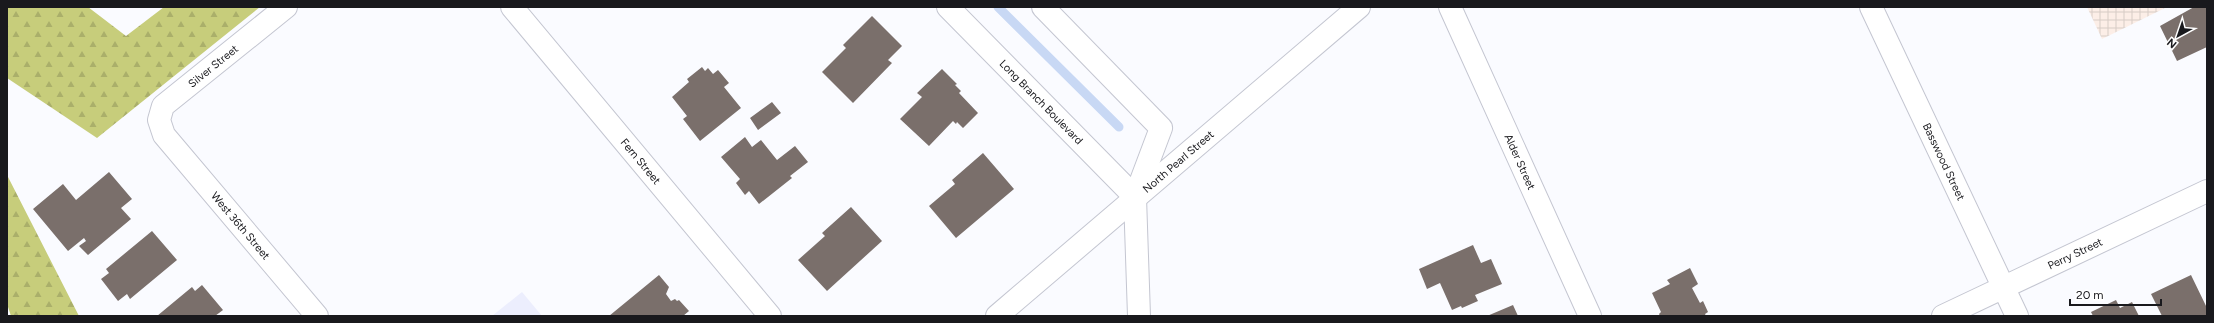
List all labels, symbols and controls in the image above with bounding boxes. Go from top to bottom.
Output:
north arrow [2158,16,2198,56]
text: N [2164,36,2179,51]
street label: Silver Street [186,42,241,90]
street label: Long Branch Boulevard [997,57,1085,147]
street label: Basswood Street [1920,121,1967,203]
street label: North Pearl Street [1140,128,1217,196]
street label: Alder Street [1501,132,1538,192]
street label: Fern Street [618,136,663,187]
street label: West 36th Street [208,190,272,262]
street label: Perry Street [2046,235,2105,272]
scale bar [2070,281,2161,307]
text: 20 m [2076,288,2104,302]

